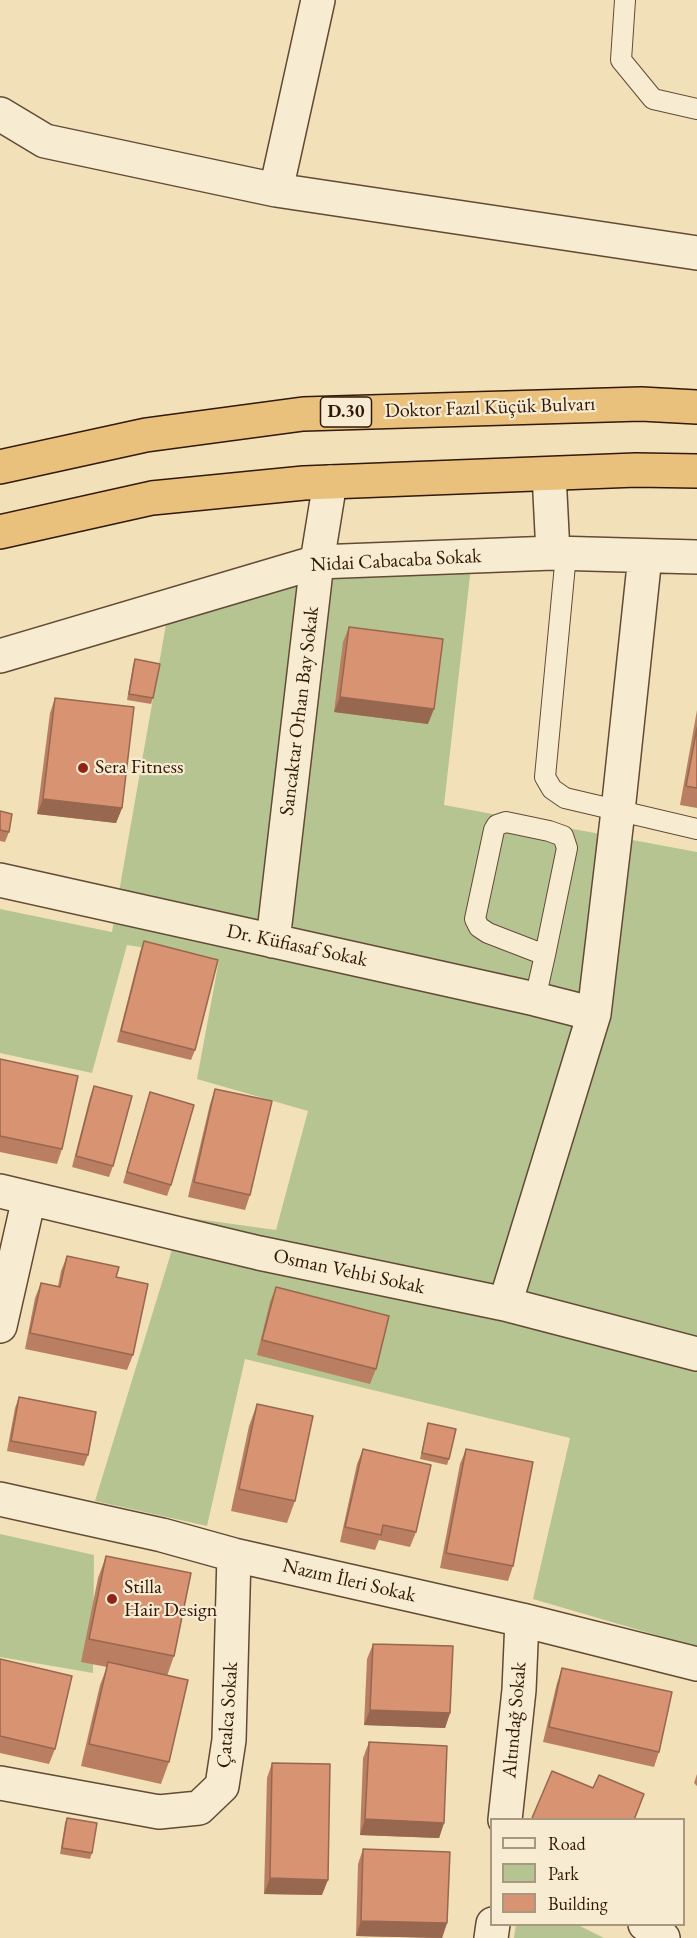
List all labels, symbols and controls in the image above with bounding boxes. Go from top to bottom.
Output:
street label: Doktor Fazıl Küçük Bulvarı [384,392,596,424]
road number: D.30 [320,397,372,427]
street label: Nidai Cabacaba Sokak [310,545,482,577]
street label: Sancaktar Orhan Bay Sokak [275,605,325,817]
place label: Sera Fitness [95,756,183,780]
marker: Sera Fitness [76,761,90,775]
street label: Dr. Küfiasaf Sokak [224,919,370,973]
street label: Osman Vehbi Sokak [271,1244,427,1300]
street label: Nazım İleri Sokak [280,1554,418,1608]
place label: Stilla Hair Design [124,1576,217,1623]
marker: Stilla Hair Design [105,1592,119,1606]
street label: Çatalca Sokak [212,1661,244,1769]
street label: Altındağ Sokak [498,1661,532,1779]
legend [490,1818,685,1926]
text: Road [548,1832,586,1855]
text: Park [548,1862,579,1885]
text: Building [548,1892,608,1915]

